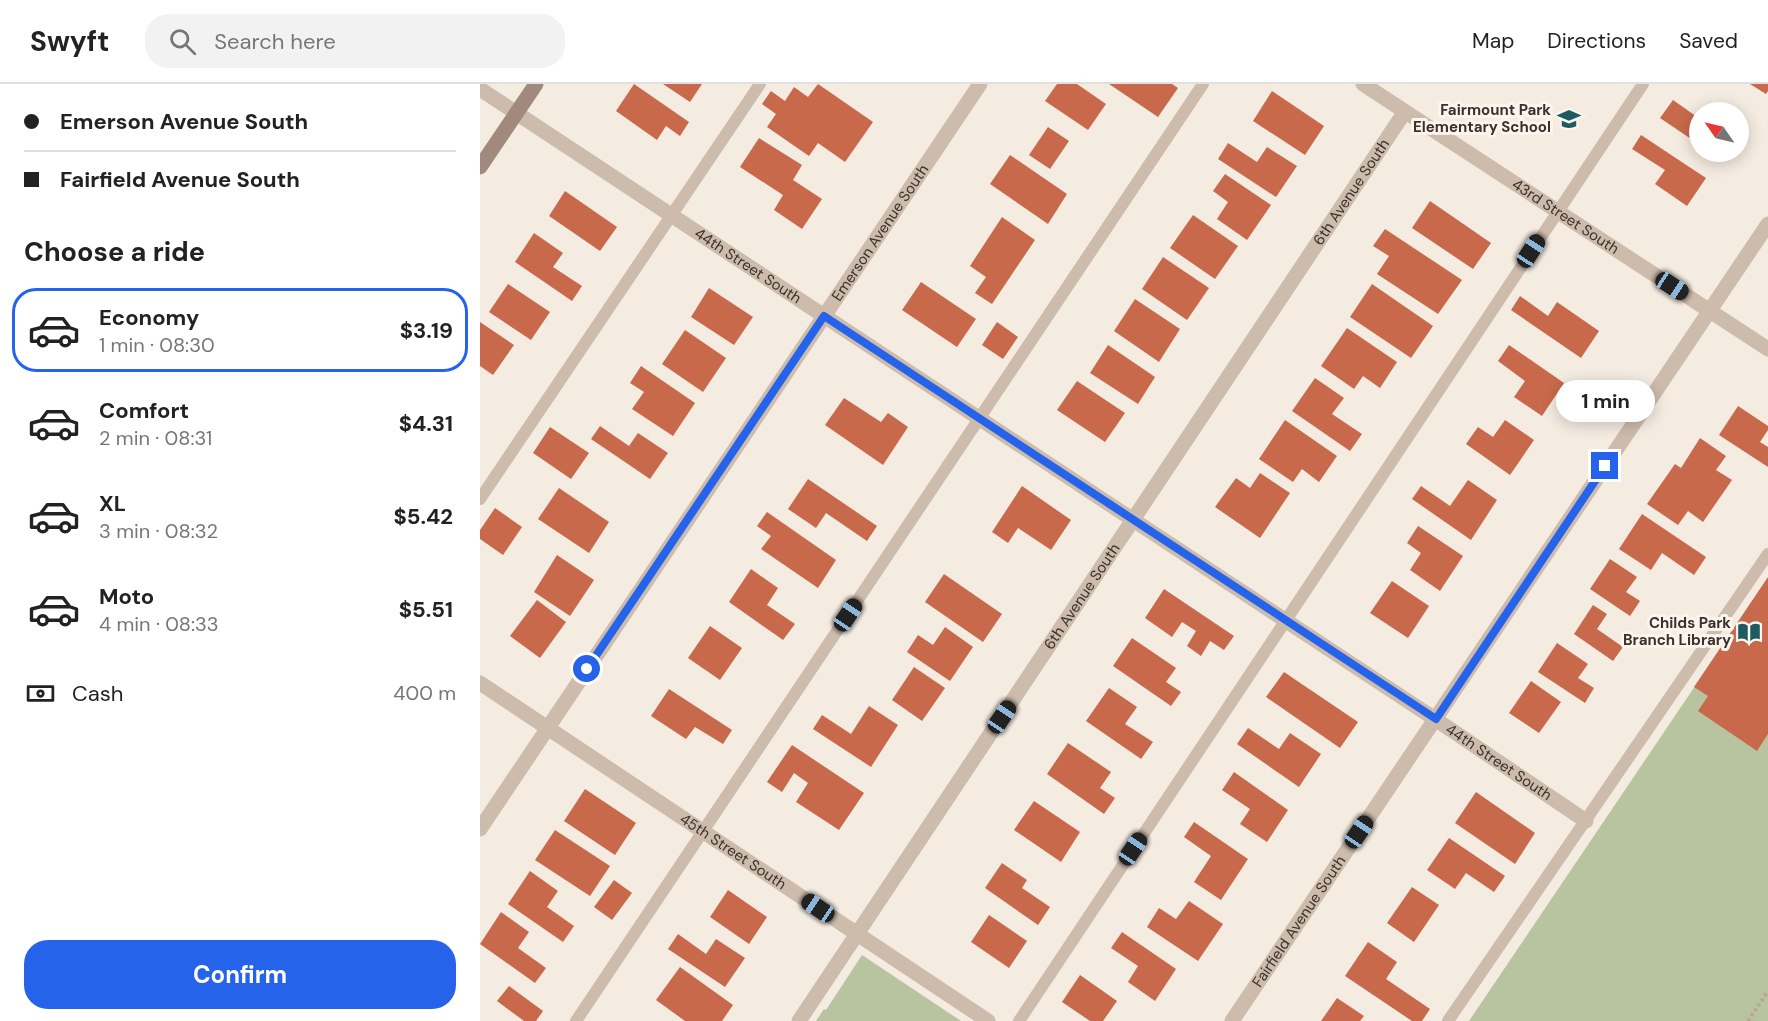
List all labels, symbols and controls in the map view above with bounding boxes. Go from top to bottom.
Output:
search box [145,14,565,68]
text: Swyft [30,23,109,60]
icon: search [166,25,199,58]
text: Search here [214,27,336,56]
text: Map [1472,27,1514,55]
text: Directions [1547,27,1646,55]
text: Saved [1679,27,1738,55]
place label: Fairmount Park Elementary School [1413,100,1551,137]
north arrow [1689,102,1749,162]
map controls [1689,102,1749,162]
school or university icon: Fairmount Park Elementary School [1556,106,1582,132]
text: Emerson Avenue South [60,107,308,136]
street label: 6th Avenue South [1309,135,1394,249]
street label: Emerson Avenue South [827,160,933,305]
text: Fairfield Avenue South [60,165,300,194]
street label: 43rd Street South [1508,174,1623,259]
street label: 44th Street South [691,223,805,308]
car [1514,231,1548,271]
text: Choose a ride [24,234,205,269]
car [1652,269,1692,303]
icon: car [27,303,81,357]
text: Economy [99,303,199,332]
text: $3.19 [400,316,453,345]
text: 1 min · 08:30 [99,332,215,358]
callout: 1 min [1556,379,1654,421]
text: 1 min [1581,388,1630,414]
icon: car [27,396,81,450]
text: Comfort [99,396,189,425]
text: $4.31 [399,409,453,438]
text: 2 min · 08:31 [99,425,212,451]
route end [1591,452,1618,479]
icon: car [27,489,81,543]
text: XL [99,489,126,518]
text: $5.42 [393,502,453,531]
text: 3 min · 08:32 [99,518,218,544]
street label: 6th Avenue South [1039,540,1124,654]
icon: car [27,582,81,636]
text: Moto [99,582,154,611]
text: $5.51 [399,595,453,624]
car [830,595,866,635]
text: 4 min · 08:33 [99,611,219,637]
place label: Childs Park Branch Library [1623,613,1731,650]
library icon: Childs Park Branch Library [1736,619,1762,645]
route start [573,655,600,682]
icon: cash [24,677,57,710]
text: Cash [72,679,123,708]
text: 400 m [393,680,456,706]
car [984,697,1020,737]
street label: 44th Street South [1442,719,1556,805]
street label: 45th Street South [676,809,790,894]
car [1341,812,1377,852]
car [1115,829,1151,869]
street label: Fairfield Avenue South [1248,852,1350,991]
car [798,890,838,926]
button: Confirm [24,940,456,1009]

